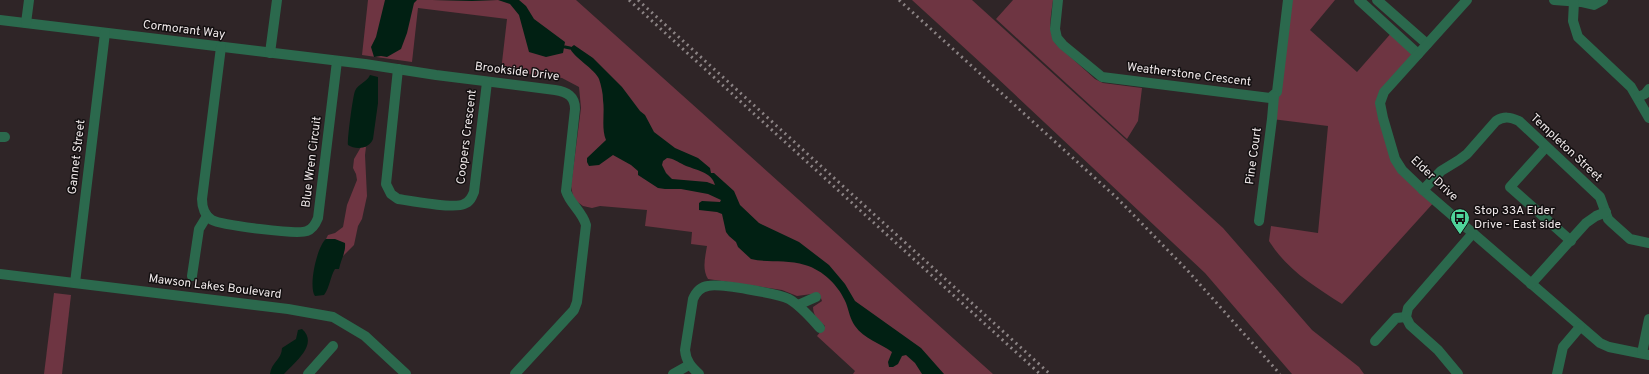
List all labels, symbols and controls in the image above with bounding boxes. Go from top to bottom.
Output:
street label: Cormorant Way [142,17,226,43]
street label: Brookside Drive [474,59,560,85]
street label: Weatherstone Crescent [1126,59,1252,91]
street label: Coopers Crescent [453,89,481,185]
street label: Templeton Street [1527,111,1605,185]
street label: Blue Wren Circuit [298,115,326,209]
street label: Gannet Street [64,119,90,195]
street label: Pine Court [1242,126,1266,186]
street label: Elder Drive [1407,153,1461,205]
place label: Stop 33A Elder Drive - East side [1474,203,1561,233]
bus stop icon: Stop 33A Elder Drive - East side [1449,207,1471,235]
street label: Mawson Lakes Boulevard [148,271,282,303]

